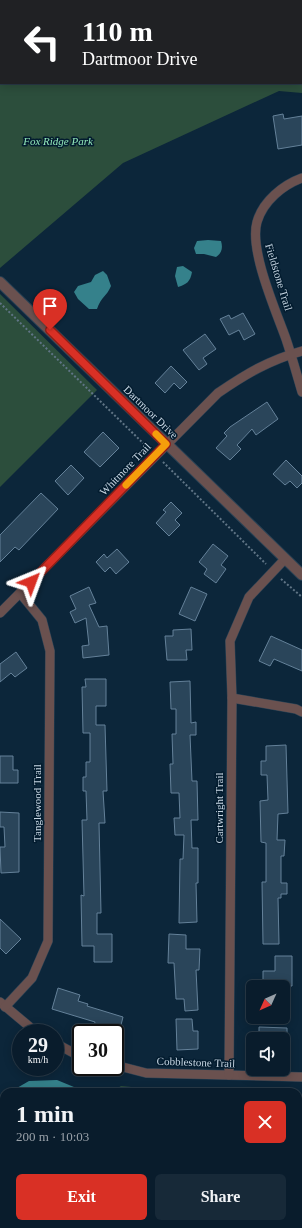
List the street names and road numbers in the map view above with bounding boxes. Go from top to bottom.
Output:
street label: Fieldstone Trail [263,242,295,312]
street label: Dartmoor Drive [121,383,181,441]
street label: Whitmore Trail [97,440,153,498]
street label: Tanglewood Trail [31,764,43,842]
street label: Cartwright Trail [213,772,225,844]
street label: Cobblestone Trail [157,1055,235,1069]

